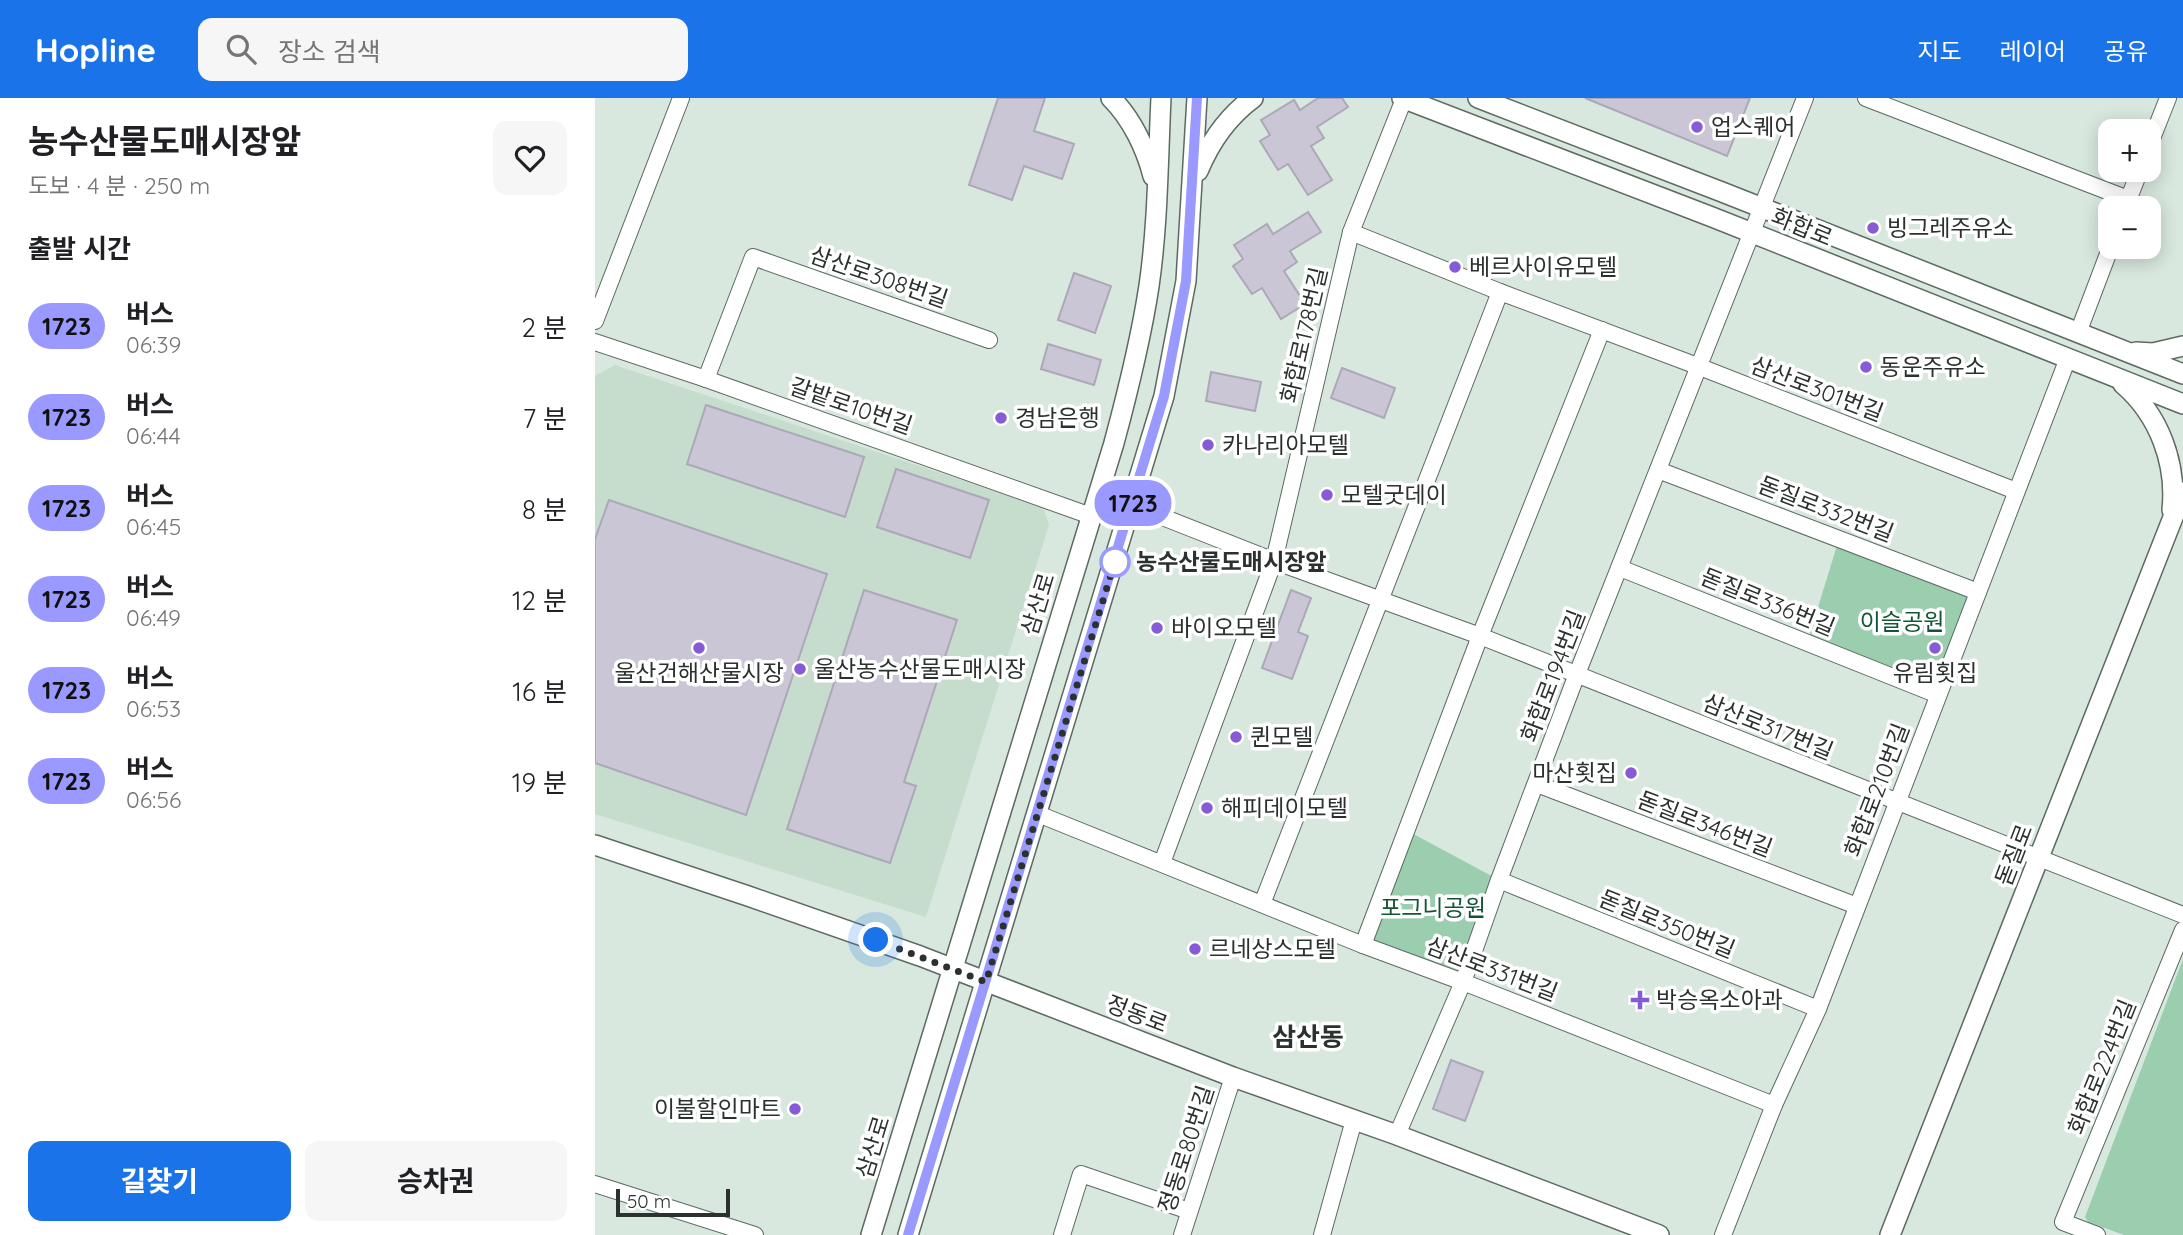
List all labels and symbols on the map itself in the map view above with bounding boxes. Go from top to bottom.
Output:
place label: 업스퀘어 [1711,112,1796,141]
marker: 업스퀘어 [1689,119,1705,135]
street label: 화합로 [1767,201,1837,252]
place label: 빙그레주유소 [1887,213,2014,242]
marker: 빙그레주유소 [1865,220,1881,236]
street label: 삼산로308번길 [806,239,952,314]
place label: 베르사이유모텔 [1469,252,1617,281]
marker: 베르사이유모텔 [1447,259,1463,275]
street label: 화합로178번길 [1274,264,1333,406]
street label: 삼산로301번길 [1747,350,1888,427]
place label: 동운주유소 [1880,352,1986,381]
marker: 동운주유소 [1858,359,1874,375]
street label: 갈밭로10번길 [786,371,916,440]
place label: 경남은행 [1015,403,1100,432]
marker: 경남은행 [993,410,1009,426]
place label: 카나리아모텔 [1222,430,1349,459]
marker: 카나리아모텔 [1200,437,1216,453]
street label: 돋질로332번길 [1754,469,1898,548]
line badge: 1723 [1084,480,1182,526]
place label: 모텔굿데이 [1341,480,1447,509]
marker: 모텔굿데이 [1319,487,1335,503]
marker: 농수산물도매시장앞 [1100,547,1130,577]
place label: 농수산물도매시장앞 [1136,547,1326,576]
street label: 돋질로336번길 [1697,561,1840,642]
street label: 삼산로 [1014,569,1061,638]
street label: 화합로194번길 [1514,606,1591,746]
park label: 이슬공원 [1860,607,1944,636]
place label: 바이오모텔 [1171,613,1277,642]
marker: 바이오모텔 [1149,620,1165,636]
marker: 울산건해산물시장 [691,640,707,656]
marker: 유림횟집 [1927,640,1943,656]
place label: 울산농수산물도매시장 [814,654,1026,683]
place label: 울산건해산물시장 [614,658,784,687]
place label: 유림횟집 [1893,658,1977,687]
marker: 울산농수산물도매시장 [792,661,808,677]
street label: 삼산로317번길 [1699,687,1838,766]
street label: 화합로210번길 [1838,719,1915,861]
place label: 퀸모텔 [1250,722,1313,751]
marker: 퀸모텔 [1228,729,1244,745]
place label: 마산횟집 [1532,758,1617,787]
marker: 마산횟집 [1623,765,1639,781]
street label: 돋질로346번길 [1634,784,1777,863]
place label: 해피데이모텔 [1221,793,1348,822]
marker: 해피데이모텔 [1199,800,1215,816]
street label: 돋질로 [1989,820,2038,890]
street label: 돋질로350번길 [1595,883,1739,964]
park label: 포그니공원 [1380,893,1486,922]
your location [858,922,893,957]
street label: 삼산로331번길 [1422,930,1562,1007]
place label: 르네상스모텔 [1209,934,1336,963]
marker: 르네상스모텔 [1187,941,1203,957]
place label: 박승옥소아과 [1656,985,1783,1014]
street label: 정동로 [1102,989,1172,1038]
marker: 박승옥소아과 [1630,990,1650,1010]
street label: 화합로224번길 [2061,995,2142,1139]
district label: 삼산동 [1272,1020,1344,1053]
street label: 정동로80번길 [1151,1082,1220,1216]
place label: 이불할인마트 [654,1094,781,1123]
marker: 이불할인마트 [787,1101,803,1117]
street label: 삼산로 [849,1112,896,1181]
scale bar [616,1186,730,1218]

